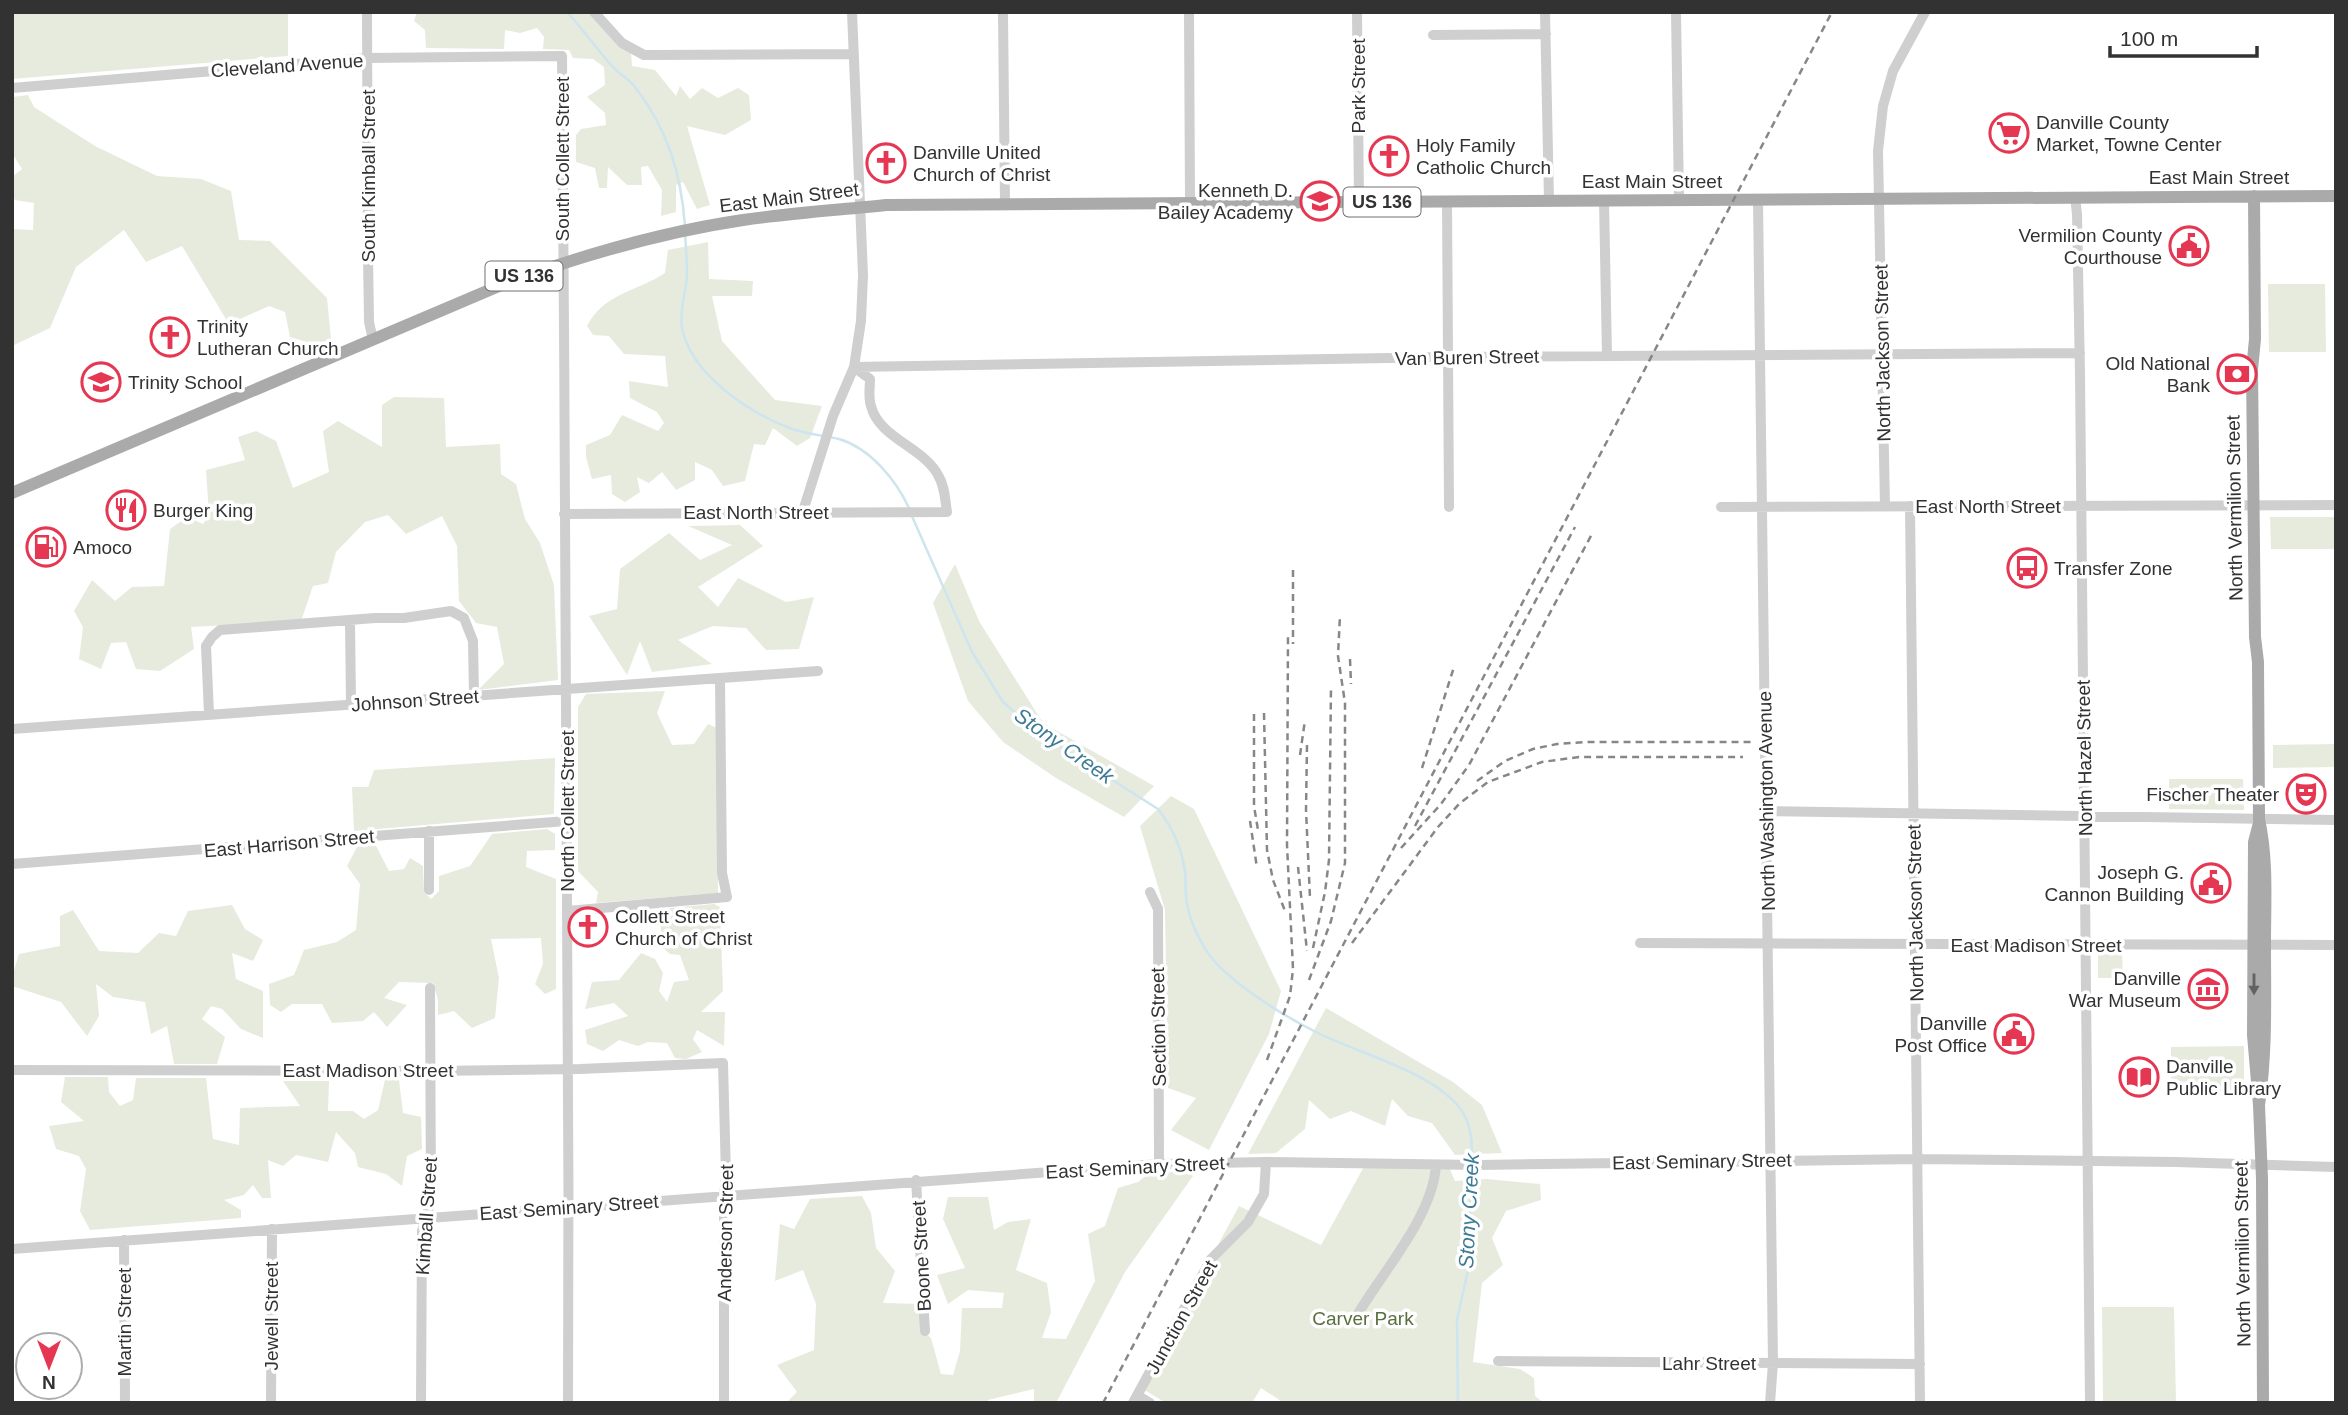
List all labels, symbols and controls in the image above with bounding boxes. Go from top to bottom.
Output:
scale bar [2110,14,2257,58]
text: 100 m [2120,27,2178,50]
street label: Park Street [1348,38,1369,134]
street label: Cleveland Avenue [210,50,364,81]
street label: South Collett Street [552,76,573,241]
street label: South Kimball Street [358,89,379,263]
supermarket icon: Danville County Market, Towne Center [1988,112,2030,154]
place label: Danville County Market, Towne Center [2036,112,2222,155]
church icon: Holy Family Catholic Church [1368,135,1410,177]
place label: Holy Family Catholic Church [1416,135,1551,178]
church icon: Danville United Church of Christ [865,142,907,184]
place label: Danville United Church of Christ [913,142,1051,185]
street label: East Main Street [2149,167,2290,188]
street label: East Main Street [1582,171,1723,192]
street label: East Main Street [718,178,861,216]
place label: Kenneth D. Bailey Academy [1158,180,1293,223]
school or university icon: Kenneth D. Bailey Academy [1299,180,1341,222]
road number: US 136 [1344,188,1420,216]
place label: Vermilion County Courthouse [2018,225,2162,268]
public building icon: Vermilion County Courthouse [2168,225,2210,267]
road number: US 136 [486,262,562,290]
street label: North Jackson Street [1870,263,1895,442]
church icon: Trinity Lutheran Church [149,316,191,358]
place label: Trinity Lutheran Church [197,316,339,359]
street label: Van Buren Street [1395,346,1540,369]
place label: Old National Bank [2105,353,2210,396]
bank icon: Old National Bank [2216,353,2258,395]
school or university icon: Trinity School [80,361,122,403]
place label: Trinity School [128,372,242,393]
street label: North Vermilion Street [2222,414,2247,601]
restaurant icon: Burger King [105,489,147,531]
street label: East North Street [1915,496,2062,517]
place label: Burger King [153,500,253,521]
street label: East North Street [683,502,830,523]
fuel station icon: Amoco [25,526,67,568]
place label: Amoco [73,537,132,558]
bus stop icon: Transfer Zone [2006,547,2048,589]
place label: Transfer Zone [2054,558,2173,579]
street label: North Hazel Street [2073,679,2096,836]
street label: Johnson Street [351,686,480,715]
street label: North Washington Avenue [1754,691,1779,911]
water label: Stony Creek [1010,703,1119,789]
street label: North Collett Street [557,730,578,892]
theatre icon: Fischer Theater [2285,773,2327,815]
place label: Fischer Theater [2146,784,2280,805]
street label: North Jackson Street [1903,823,1928,1002]
street label: East Harrison Street [203,826,376,861]
place label: Joseph G. Cannon Building [2045,862,2184,905]
public building icon: Joseph G. Cannon Building [2190,862,2232,904]
church icon: Collett Street Church of Christ [567,906,609,948]
place label: Collett Street Church of Christ [615,906,753,949]
street label: East Madison Street [1950,935,2122,956]
street label: Section Street [1147,966,1170,1087]
place label: Danville War Museum [2069,968,2181,1011]
museum icon: Danville War Museum [2187,968,2229,1010]
one-way arrow [2248,974,2259,996]
place label: Danville Post Office [1894,1013,1987,1056]
public building icon: Danville Post Office [1993,1013,2035,1055]
library icon: Danville Public Library [2118,1056,2160,1098]
place label: Danville Public Library [2166,1056,2282,1099]
street label: East Madison Street [282,1060,454,1081]
street label: East Seminary Street [1612,1149,1793,1174]
water label: Stony Creek [1454,1151,1483,1269]
street label: East Seminary Street [1045,1152,1226,1183]
street label: Kimball Street [412,1156,441,1276]
street label: North Vermilion Street [2230,1160,2255,1347]
street label: Anderson Street [714,1163,737,1302]
street label: East Seminary Street [479,1191,660,1224]
street label: Boone Street [908,1199,935,1312]
street label: Junction Street [1142,1256,1222,1378]
street label: Jewell Street [261,1261,282,1370]
street label: Martin Street [114,1267,135,1376]
park label: Carver Park [1312,1308,1414,1329]
north arrow [14,1331,84,1401]
street label: Lahr Street [1662,1353,1757,1374]
text: N [42,1372,56,1393]

